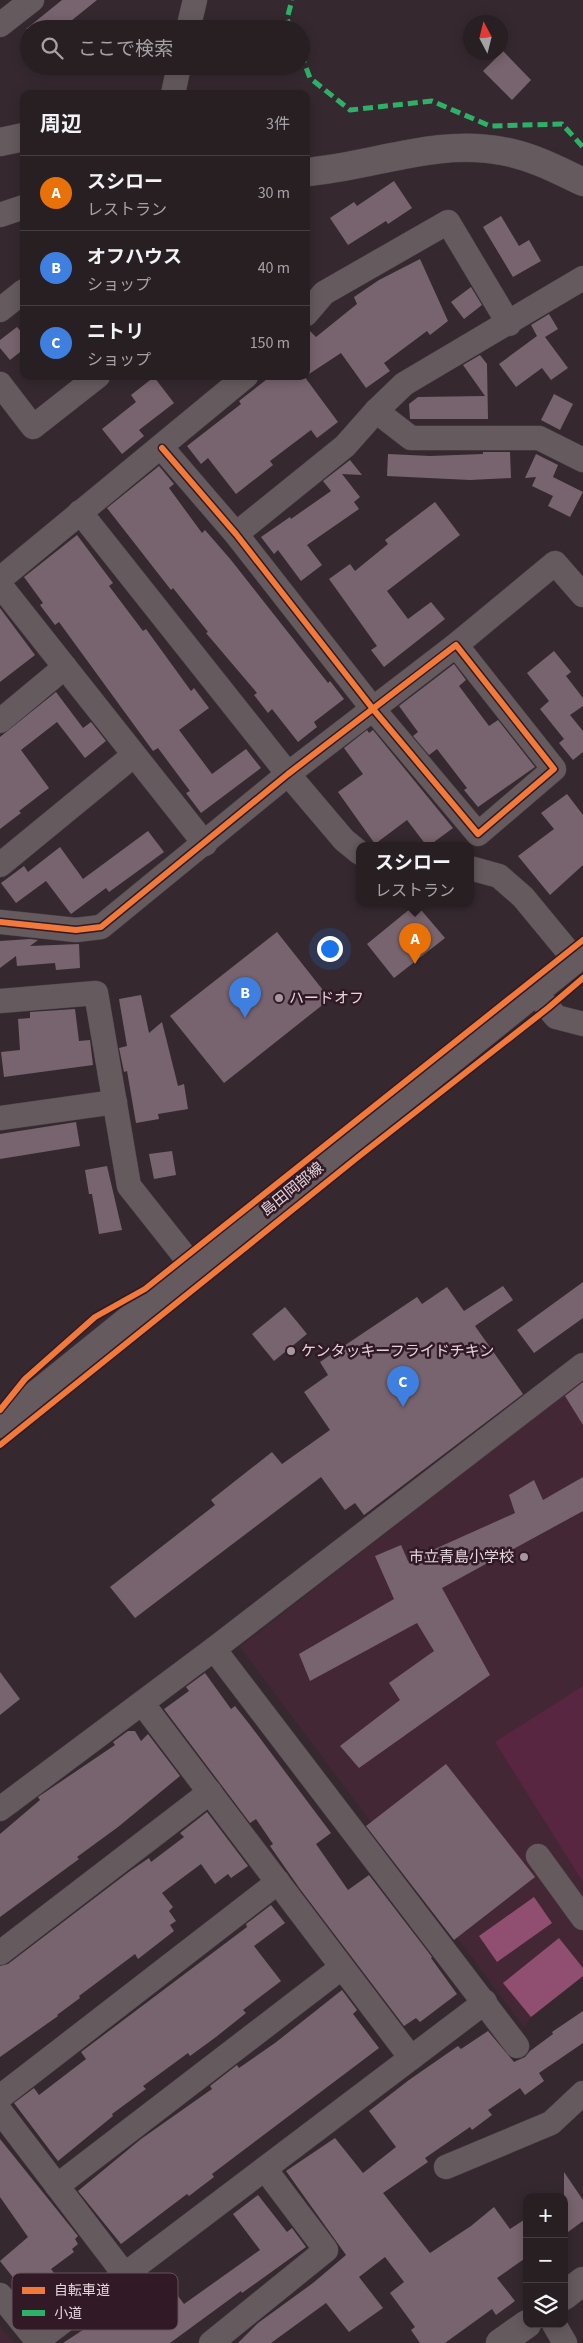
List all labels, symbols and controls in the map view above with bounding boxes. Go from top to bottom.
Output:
north arrow [463,15,508,60]
search box [20,20,310,75]
icon: search [38,34,66,62]
text: ここで検索 [78,36,173,63]
text: 周辺 [40,109,82,139]
text: 3件 [266,113,290,135]
text: スシロー [87,169,163,196]
text: A [51,182,61,204]
text: 30 m [258,182,290,204]
text: レストラン [87,199,167,221]
text: オフハウス [87,244,182,271]
text: B [51,257,61,279]
text: 40 m [258,257,290,279]
text: ショップ [87,274,151,296]
text: ニトリ [87,319,144,346]
text: C [51,332,61,354]
text: 150 m [250,332,290,354]
text: ショップ [87,349,151,371]
popup [356,842,474,907]
text: スシロー [375,850,451,877]
text: レストラン [375,880,455,902]
pin: A [399,923,431,964]
your location [317,936,343,962]
pin: B [229,977,261,1018]
place label: ハードオフ [289,988,364,1009]
marker: ハードオフ [273,992,285,1004]
street label: 島田岡部線 [257,1158,328,1221]
place label: ケンタッキーフライドチキン [301,1341,494,1362]
marker: ケンタッキーフライドチキン [285,1345,297,1357]
pin: C [387,1366,419,1407]
place label: 市立青島小学校 [409,1547,514,1568]
marker: 市立青島小学校 [518,1551,530,1563]
map controls [523,2193,568,2328]
button: + [523,2193,568,2238]
button: − [523,2238,568,2283]
legend [12,2273,178,2330]
text: 自転車道 [54,2281,110,2301]
button: layers [523,2283,568,2328]
text: 小道 [54,2304,82,2324]

